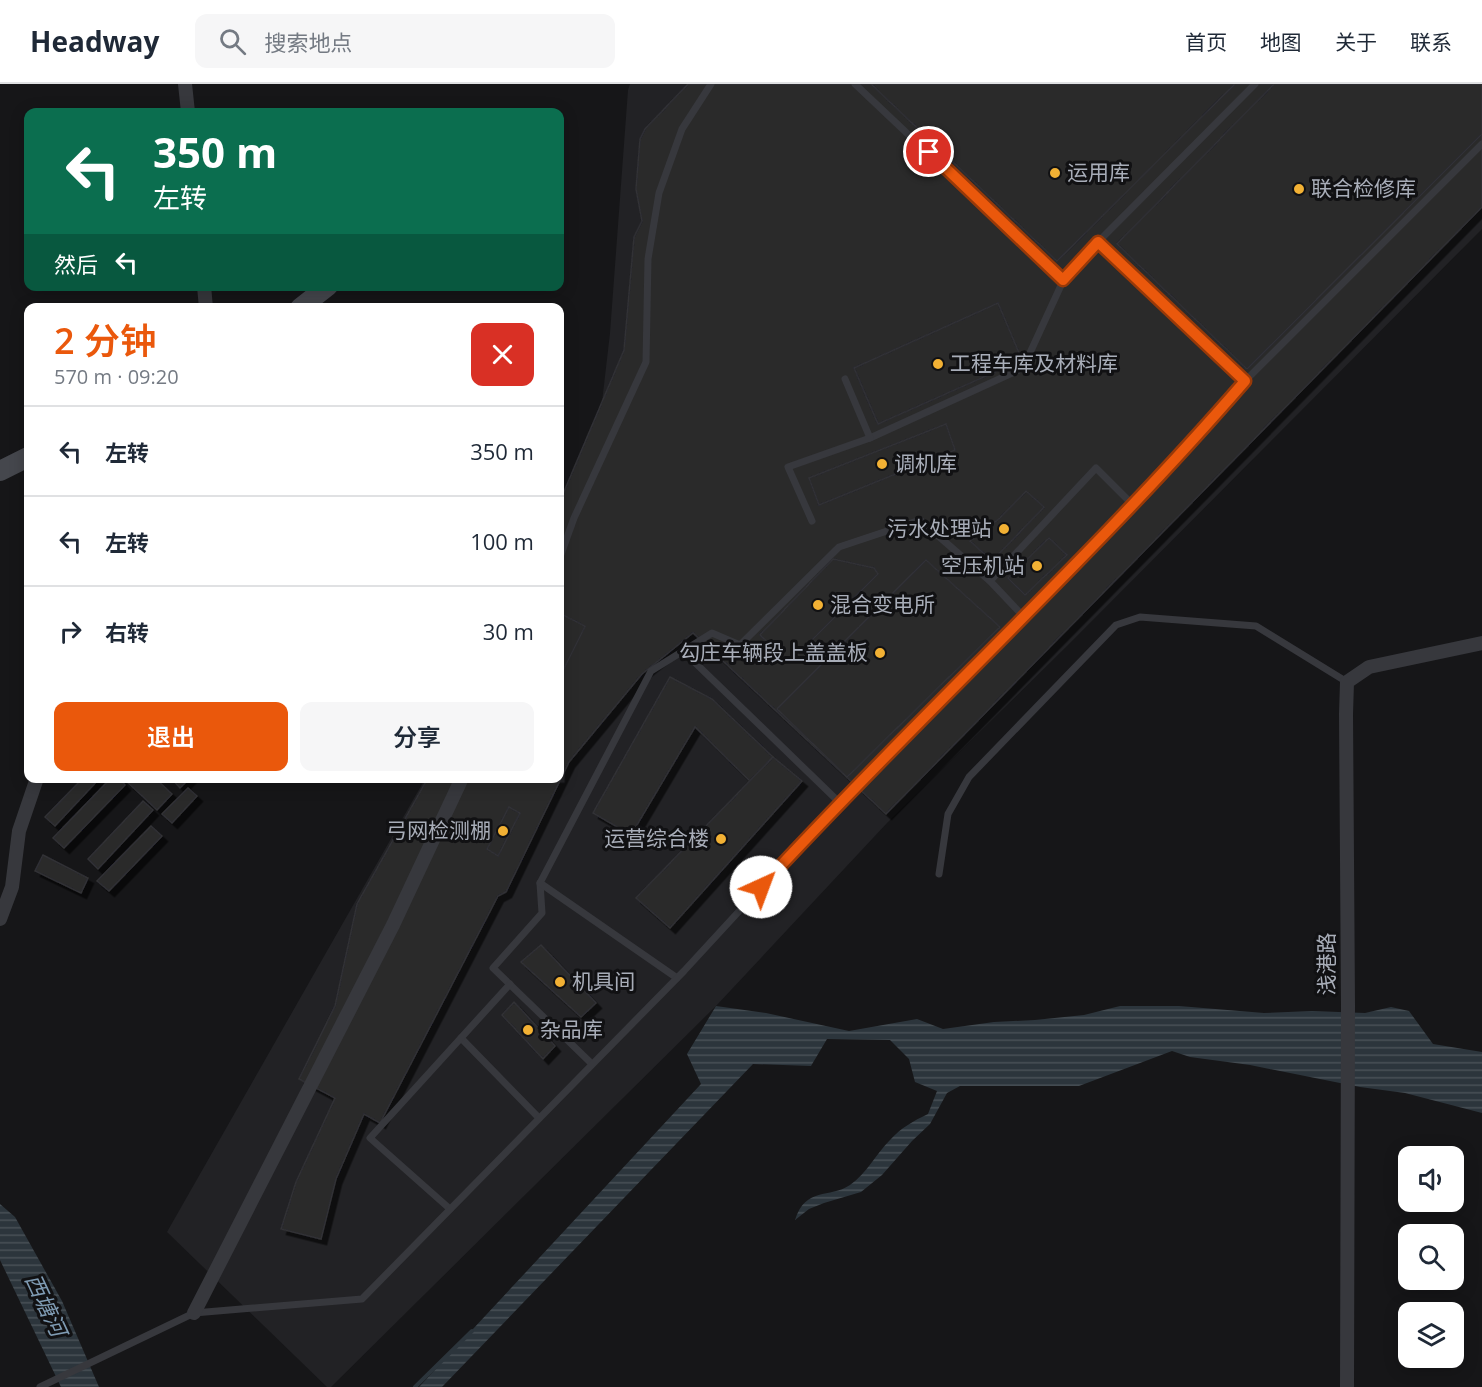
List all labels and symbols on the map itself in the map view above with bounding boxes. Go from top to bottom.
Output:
pin [903,126,954,177]
place label: 运用库 [1067,158,1130,186]
marker: 运用库 [1048,166,1062,180]
place label: 联合检修库 [1311,174,1416,202]
marker: 联合检修库 [1292,182,1306,196]
place label: 工程车库及材料库 [950,349,1118,377]
marker: 工程车库及材料库 [931,357,945,371]
place label: 调机库 [894,449,957,477]
marker: 调机库 [875,457,889,471]
place label: 污水处理站 [887,514,992,542]
marker: 污水处理站 [997,522,1011,536]
place label: 空压机站 [941,551,1025,579]
marker: 空压机站 [1030,559,1044,573]
place label: 混合变电所 [830,590,935,618]
marker: 混合变电所 [811,598,825,612]
place label: 勾庄车辆段上盖盖板 [679,638,868,666]
marker: 勾庄车辆段上盖盖板 [873,646,887,660]
place label: 弓网检测棚 [386,816,491,844]
marker: 弓网检测棚 [496,824,510,838]
place label: 运营综合楼 [604,824,709,852]
marker: 运营综合楼 [714,832,728,846]
position arrow [729,855,793,919]
street label: 浅港路 [1312,933,1340,996]
place label: 机具间 [572,967,635,995]
marker: 机具间 [553,975,567,989]
place label: 杂品库 [540,1015,603,1043]
marker: 杂品库 [521,1023,535,1037]
water label: 西塘河 [19,1268,76,1344]

